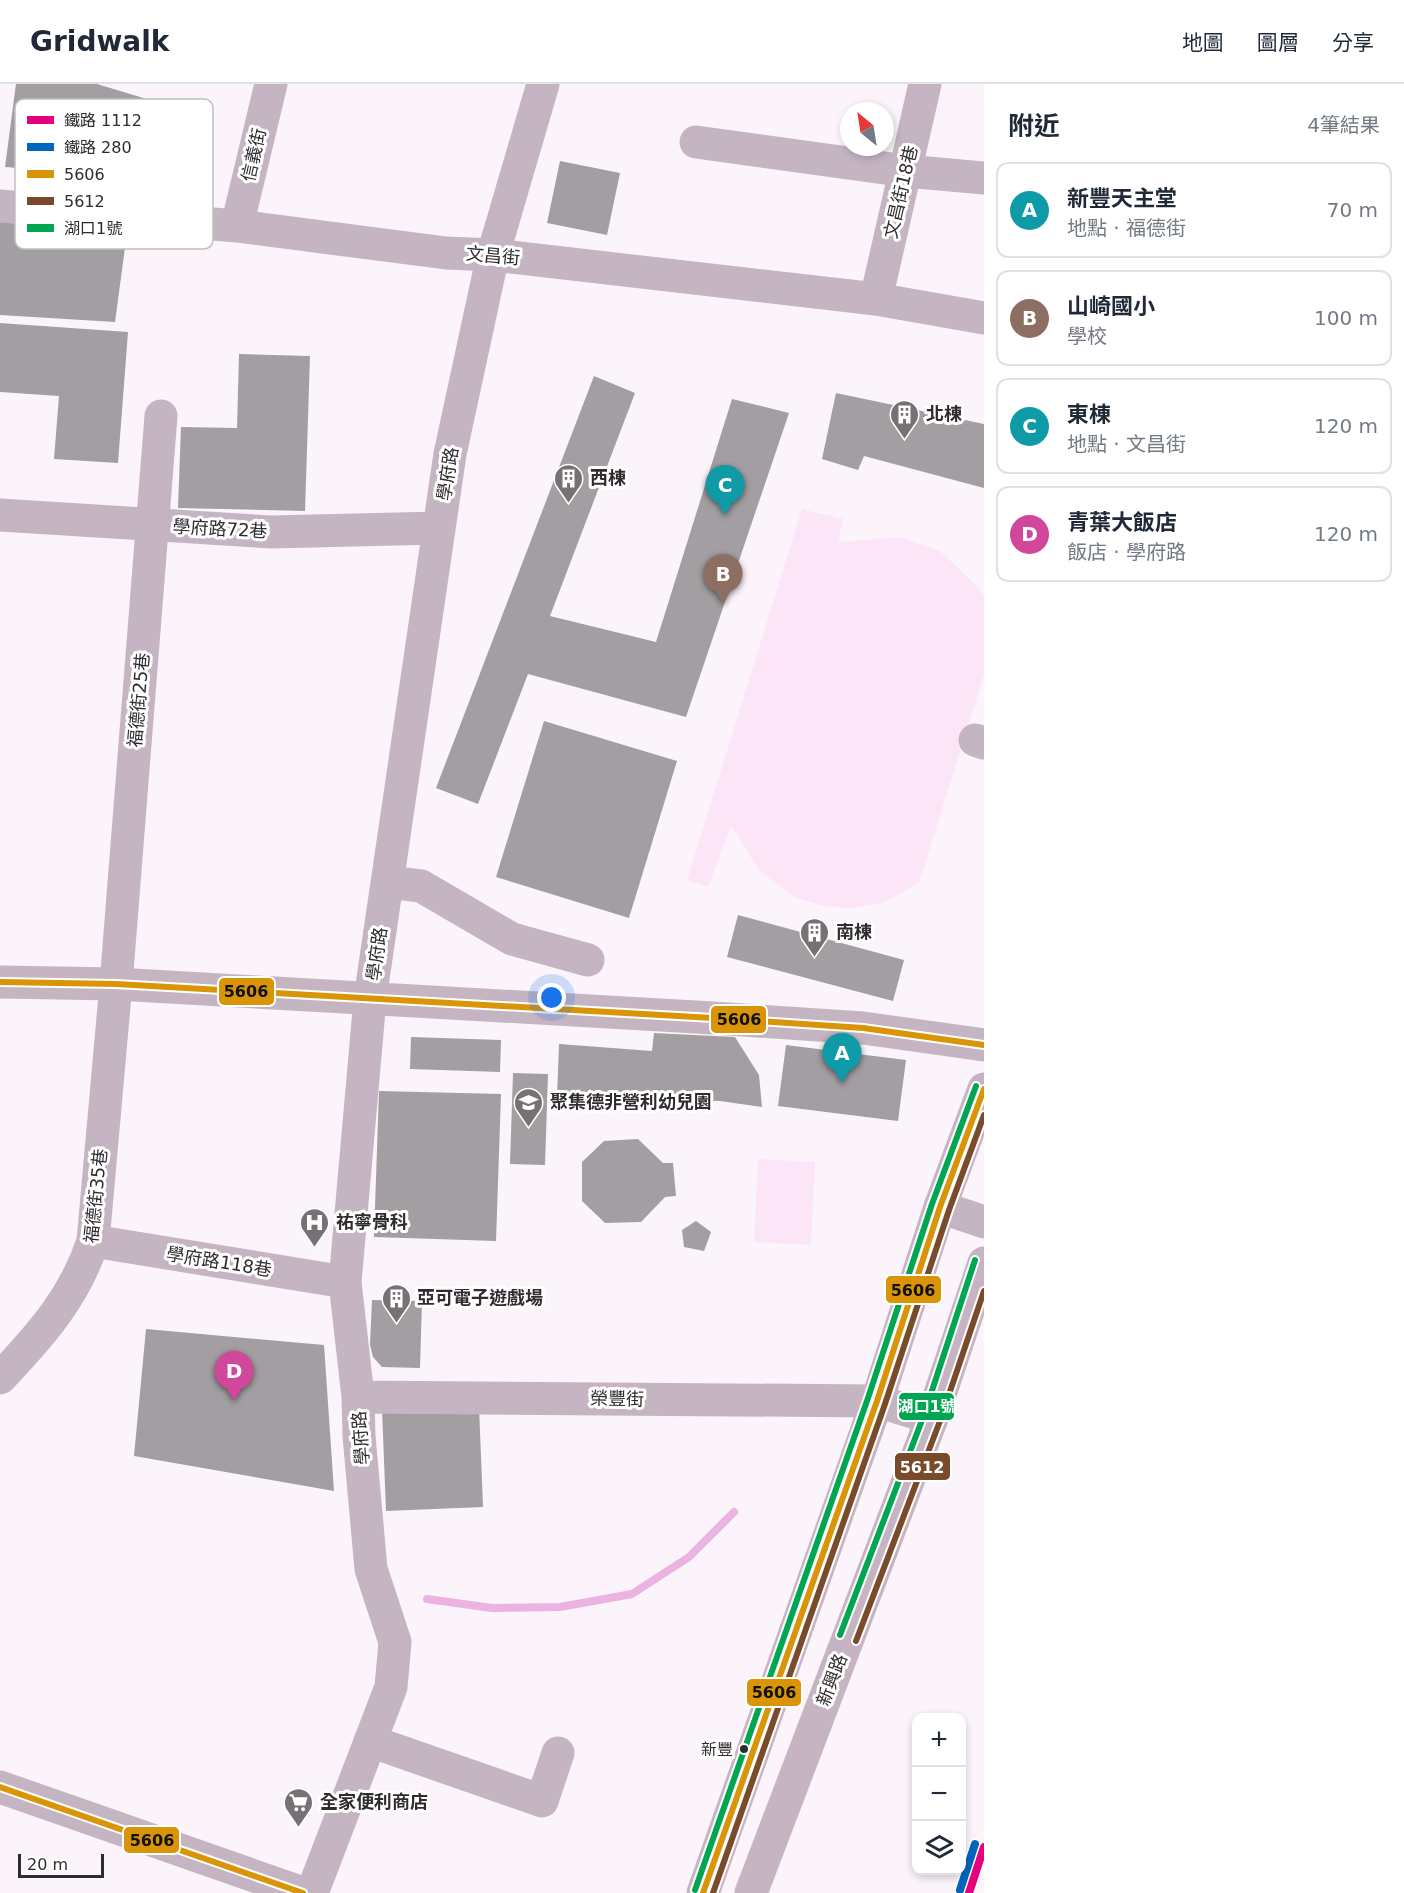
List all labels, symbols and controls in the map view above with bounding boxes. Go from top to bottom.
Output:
text: Gridwalk [30,25,169,58]
text: 地圖 [1182,31,1224,55]
text: 圖層 [1257,31,1299,55]
text: 分享 [1332,31,1374,55]
legend [15,99,213,249]
north arrow [840,102,894,156]
text: 鐵路 1112 [64,111,142,130]
text: 附近 [1008,111,1060,141]
text: 4筆結果 [1307,113,1380,137]
street label: 信義街 [237,126,270,184]
text: 鐵路 280 [64,138,132,157]
street label: 文昌街18巷 [880,143,921,240]
text: 5606 [64,165,105,184]
text: 新豐天主堂 [1067,186,1177,211]
text: 5612 [64,192,105,211]
text: A [1022,198,1037,222]
text: 70 m [1327,198,1378,222]
text: 地點 · 福德街 [1067,216,1186,240]
text: 湖口1號 [64,219,122,238]
street label: 文昌街 [465,243,521,268]
text: 山崎國小 [1067,294,1155,319]
text: B [1022,306,1037,330]
text: 100 m [1314,306,1378,330]
text: 學校 [1067,324,1107,348]
building icon: 北棟 [889,398,921,440]
text: 東棟 [1067,402,1111,427]
place label: 北棟 [926,403,962,424]
text: C [1022,414,1037,438]
text: 120 m [1314,414,1378,438]
text: 地點 · 文昌街 [1067,432,1186,456]
street label: 學府路 [433,446,462,502]
building icon: 西棟 [553,462,585,504]
pin: C [706,466,744,515]
place label: 西棟 [590,467,626,488]
text: 青葉大飯店 [1067,510,1177,535]
street label: 學府路72巷 [172,516,268,541]
text: D [1021,522,1038,546]
text: 120 m [1314,522,1378,546]
text: 飯店 · 學府路 [1067,540,1186,564]
pin: B [704,554,742,604]
street label: 福德街25巷 [124,652,153,748]
building icon: 南棟 [799,916,831,958]
place label: 南棟 [836,921,872,942]
street label: 學府路 [362,926,391,982]
line badge: 5606 [218,977,275,1006]
text: 5606 [224,982,268,1001]
your location [537,983,566,1012]
line badge: 5606 [710,1005,767,1034]
text: 5606 [717,1010,761,1029]
pin: A [822,1034,862,1083]
school or university icon: 聚集德非營利幼兒園 [513,1086,545,1128]
place label: 聚集德非營利幼兒園 [550,1091,712,1112]
street label: 福德街35巷 [80,1148,111,1244]
hospital icon: 祐寧骨科 [299,1206,331,1248]
place label: 祐寧骨科 [336,1211,408,1232]
street label: 學府路118巷 [165,1243,273,1280]
line badge: 5606 [885,1275,942,1304]
text: 5606 [891,1281,935,1300]
building icon: 亞可電子遊戲場 [380,1282,412,1324]
place label: 亞可電子遊戲場 [417,1287,543,1308]
pin: D [214,1352,254,1401]
street label: 榮豐街 [590,1388,644,1409]
line badge: 湖口1號 [898,1392,955,1421]
text: 湖口1號 [897,1397,957,1416]
street label: 學府路 [348,1410,373,1466]
line badge: 5612 [894,1452,951,1481]
text: 5612 [900,1458,944,1477]
street label: 新興路 [812,1651,851,1709]
line badge: 5606 [746,1678,802,1707]
text: 5606 [752,1683,796,1702]
map controls [912,1713,966,1875]
button: + [912,1713,966,1767]
place label: 新豐 [701,1740,733,1759]
marker: 新豐 [738,1743,750,1755]
button: − [912,1767,966,1821]
supermarket icon: 全家便利商店 [283,1786,315,1828]
place label: 全家便利商店 [320,1791,428,1812]
button: layers [912,1821,966,1875]
line badge: 5606 [123,1826,180,1854]
text: 5606 [130,1831,174,1850]
scale bar [18,1851,104,1878]
text: 20 m [27,1855,68,1874]

